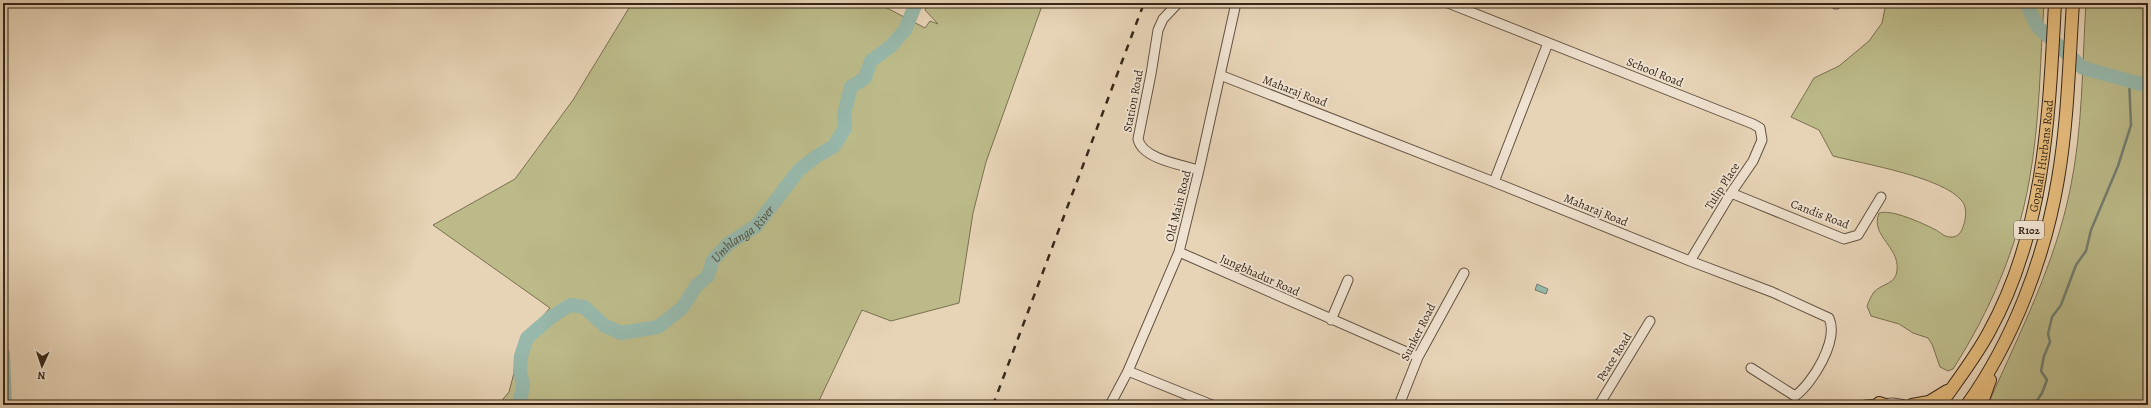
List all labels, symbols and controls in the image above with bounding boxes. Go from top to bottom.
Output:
street label: School Road [1624,53,1686,91]
street label: Station Road [1119,68,1147,134]
street label: Maharaj Road [1260,71,1330,111]
street label: Gopalall Hurbans Road [2025,99,2057,214]
street label: Tulip Place [1701,159,1743,213]
street label: Old Main Road [1161,168,1195,243]
street label: Maharaj Road [1561,190,1631,230]
street label: Candis Road [1788,195,1852,233]
water label: Umhlanga River [707,201,778,266]
road number: R102 [2014,221,2044,239]
street label: Jungbhadur Road [1218,250,1303,300]
street label: Sunker Road [1397,300,1440,363]
street label: Peace Road [1593,329,1636,384]
north arrow [22,346,62,386]
text: N [37,368,46,383]

